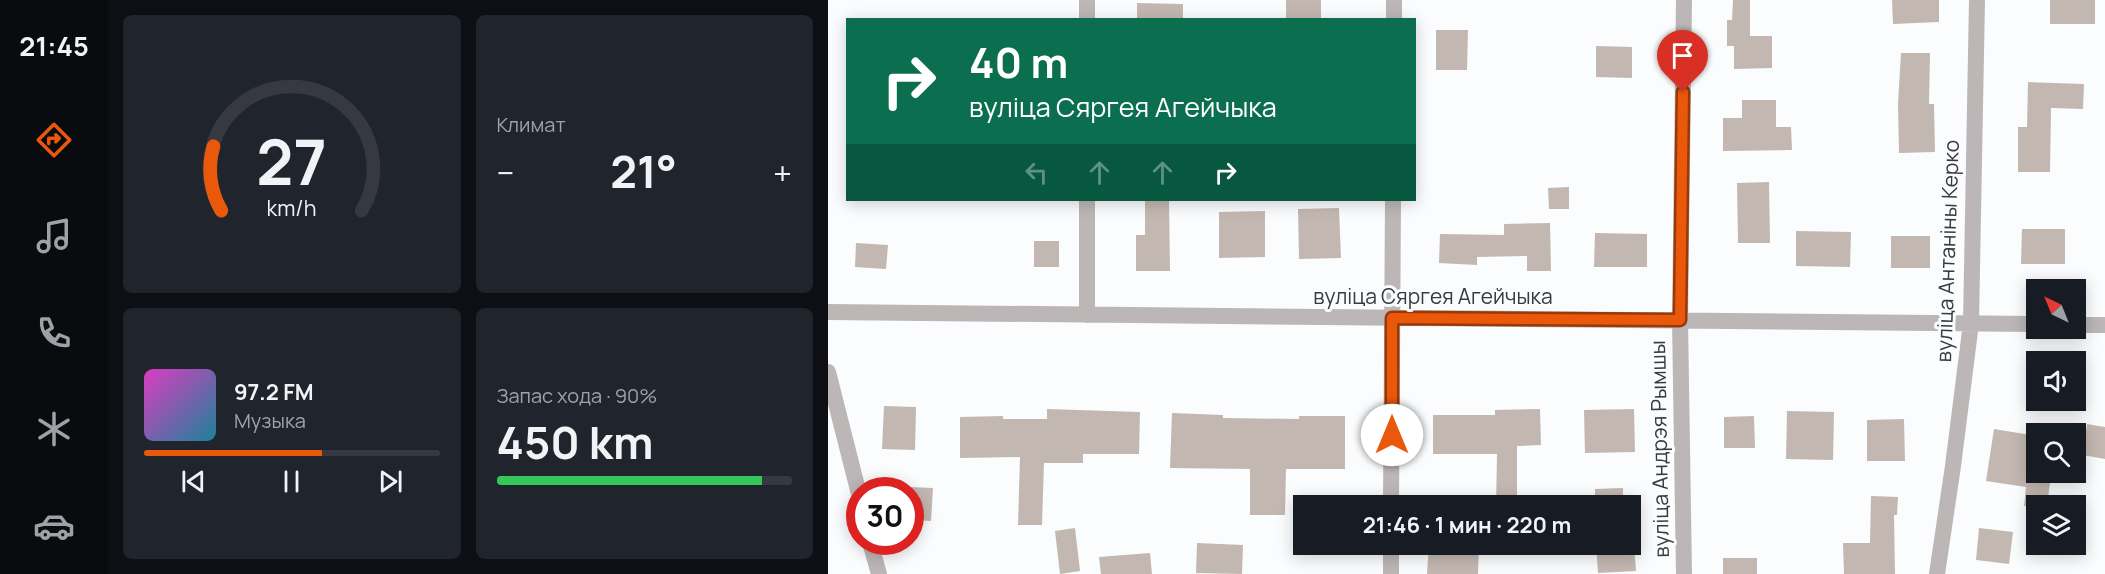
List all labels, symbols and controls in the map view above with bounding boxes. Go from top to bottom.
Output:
text: 21:45 [19,27,89,64]
pin [1657,30,1708,92]
text: 40 m [969,33,1068,91]
icon: arrive [1666,39,1699,72]
icon: right [870,42,948,120]
text: вуліца Сяргея Агейчыка [969,88,1277,125]
text: Климат [497,111,566,138]
text: 27 [257,118,327,204]
icon: directions [33,119,75,161]
street label: вуліца Антаніны Керко [1929,139,1965,363]
text: 21° [610,140,677,202]
text: − [497,150,514,195]
text: + [773,150,792,195]
icon: left [1020,156,1053,189]
icon: ahead [1083,156,1116,189]
icon: ahead [1146,156,1179,189]
icon: right [1209,156,1242,189]
text: km/h [267,193,317,222]
icon: music [33,215,75,257]
north arrow [2026,279,2086,339]
map controls [2026,279,2086,555]
street label: вуліца Сяргея Агейчыка [1313,282,1553,310]
icon: phone [33,312,75,354]
street label: вуліца Андрэя Рымшы [1643,340,1675,558]
button: sound [2026,351,2086,411]
text: 97.2 FM [234,377,313,407]
text: Запас хода · 90% [497,382,657,409]
position arrow [1360,403,1424,467]
text: Музыка [234,407,306,434]
icon: climate [33,408,75,450]
text: 450 km [497,411,654,473]
button: search [2026,423,2086,483]
icon: previous [177,465,210,498]
icon: pause [275,465,308,498]
icon: next [374,465,407,498]
speed limit sign: 30 [846,477,924,555]
button: layers [2026,495,2086,555]
icon: car [33,505,75,547]
text: 21:46 · 1 мин · 220 m [1363,510,1571,540]

